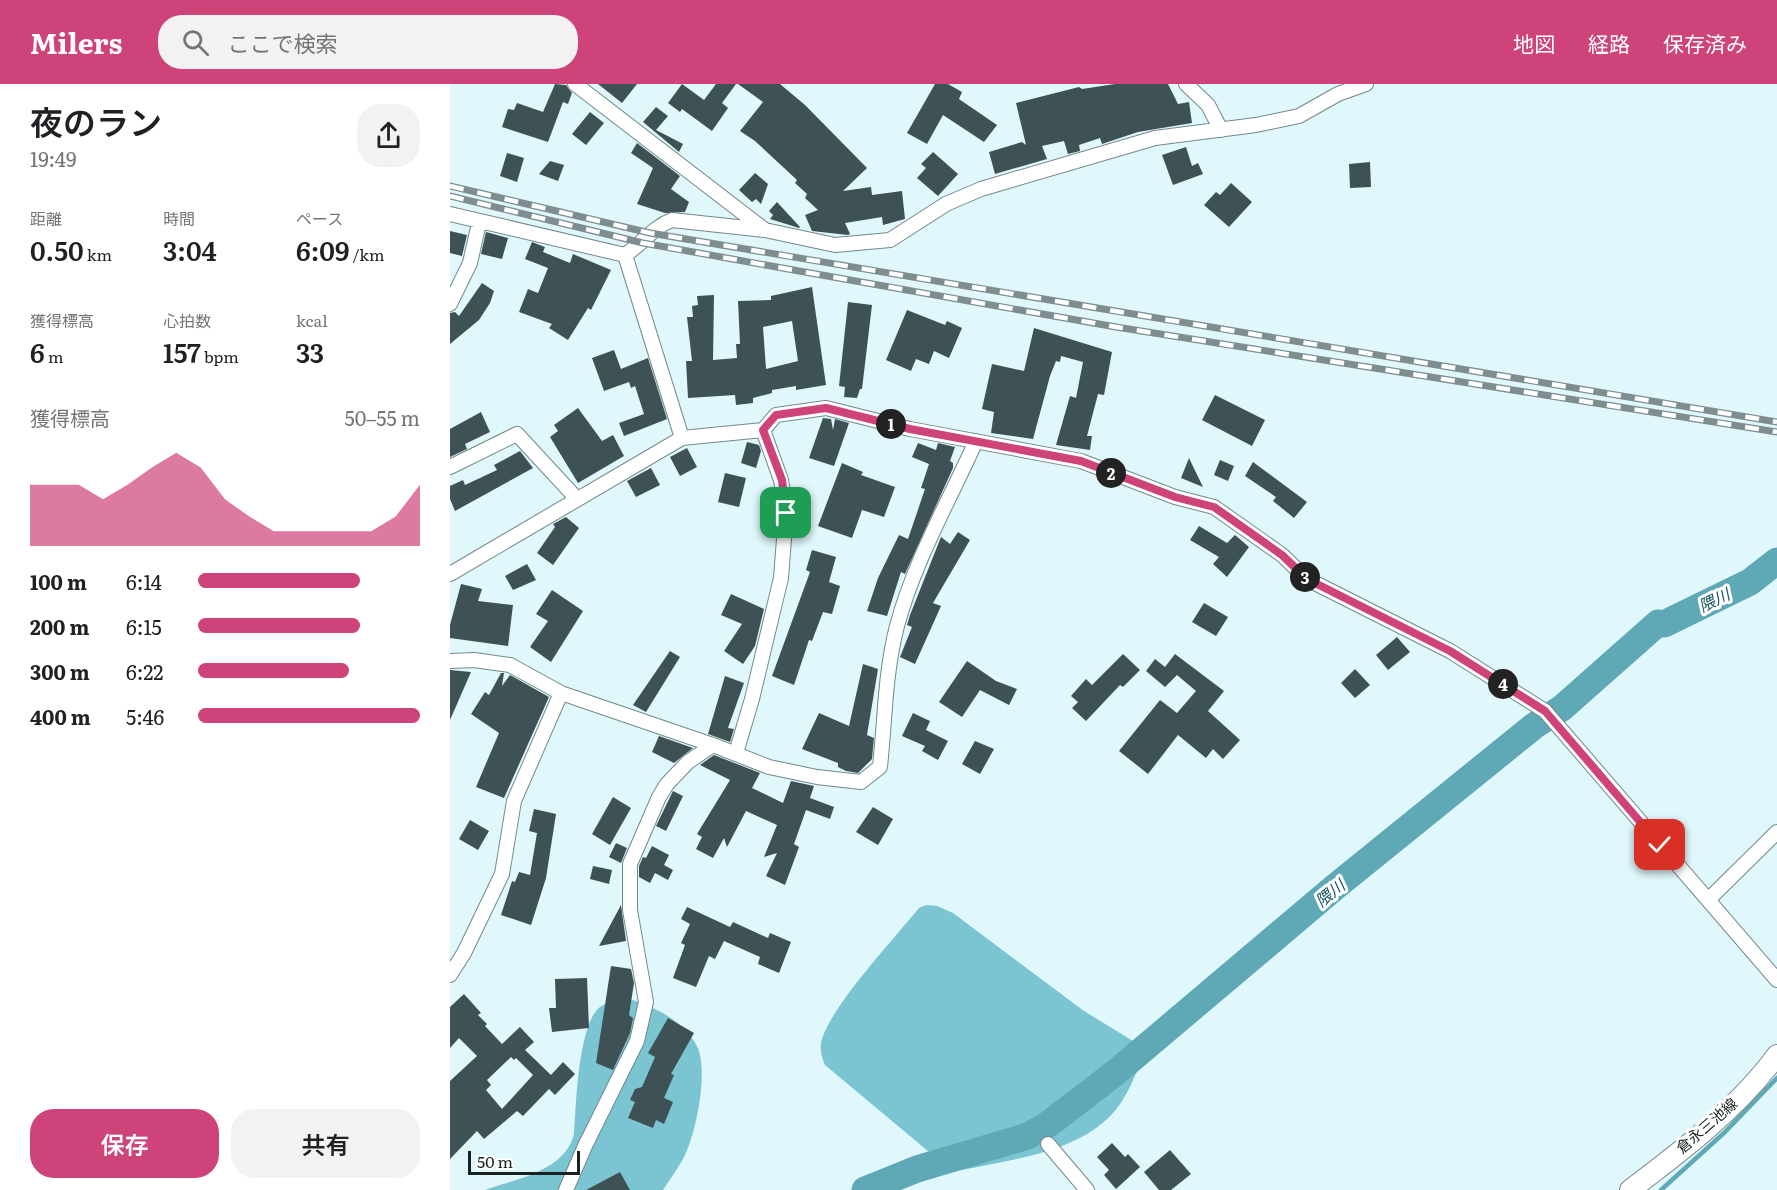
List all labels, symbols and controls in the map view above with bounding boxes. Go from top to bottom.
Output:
search box [158,15,578,69]
text: Milers [30,21,122,63]
icon: search [179,26,212,59]
text: ここで検索 [227,26,337,59]
text: 地図 [1513,27,1555,58]
text: 経路 [1588,27,1630,58]
text: 保存済み [1663,27,1747,58]
text: 夜のラン [30,96,162,145]
button: share [357,104,420,167]
text: 19:49 [30,143,76,173]
text: 距離 [30,206,62,230]
text: 時間 [163,206,195,230]
text: ペース [296,206,343,230]
text: 0.50 [30,230,84,269]
text: 3:04 [163,230,217,269]
text: 6:09 [296,230,349,269]
text: km [84,242,112,266]
text: /km [349,242,385,266]
text: 獲得標高 [30,308,94,332]
text: 心拍数 [163,308,211,332]
text: kcal [296,308,328,332]
text: 6 [30,332,45,371]
text: 157 [163,332,201,371]
text: 33 [296,332,324,371]
text: m [45,344,63,368]
text: bpm [201,344,239,368]
text: 獲得標高 [30,402,110,432]
text: 50–55 m [345,402,420,432]
pin: 1 [876,409,906,439]
text: 1 [888,412,894,436]
pin: 2 [1096,458,1126,488]
text: 2 [1107,461,1115,485]
pin [760,487,811,538]
icon: arrive [769,496,802,529]
pin: 3 [1290,562,1320,592]
text: 3 [1301,565,1309,589]
text: 100 m [30,566,87,596]
text: 6:14 [126,566,162,596]
water label: 隈川 [1694,580,1735,617]
text: 200 m [30,611,89,641]
text: 6:15 [126,611,162,641]
text: 300 m [30,656,90,686]
text: 6:22 [126,656,163,686]
pin: 4 [1488,669,1518,699]
text: 4 [1498,672,1508,696]
text: 400 m [30,701,91,731]
text: 5:46 [126,701,164,731]
pin [1634,819,1685,870]
icon: check [1643,828,1676,861]
water label: 隈川 [1309,872,1351,912]
street label: 倉永三池線 [1670,1092,1742,1158]
button: 保存 [30,1109,219,1178]
button: 共有 [231,1109,420,1178]
scale bar [468,1148,580,1176]
text: 50 m [477,1149,513,1173]

